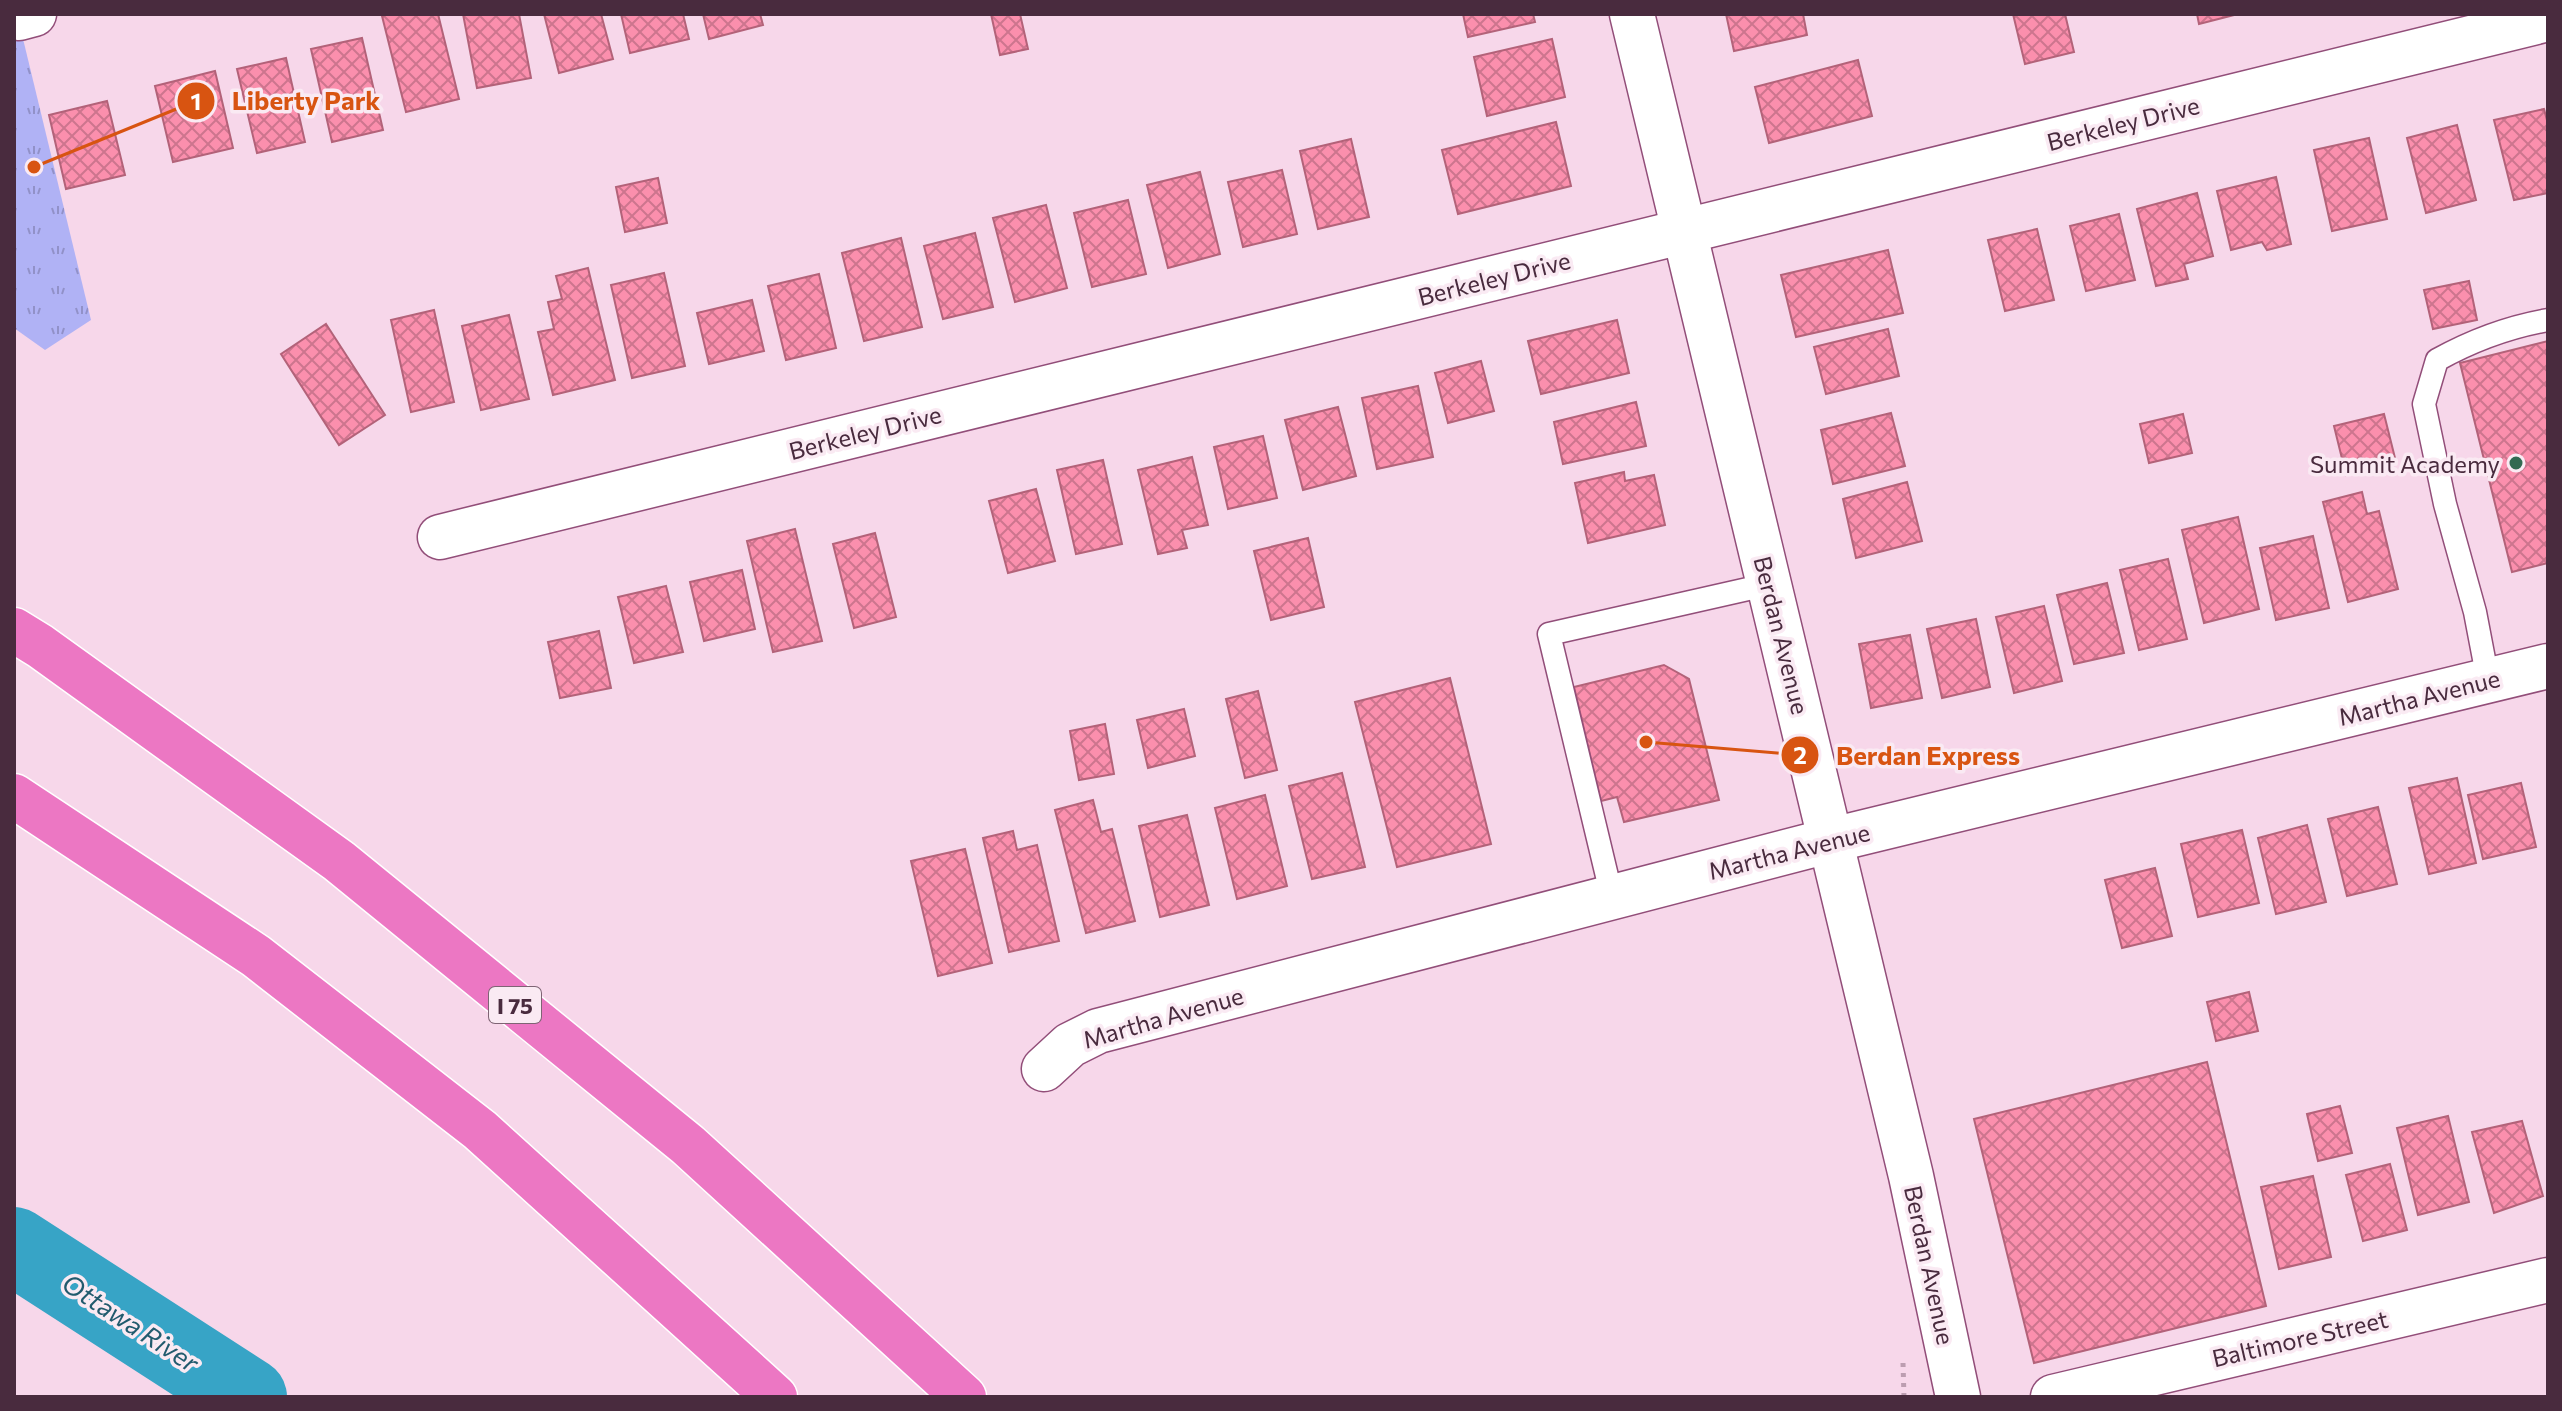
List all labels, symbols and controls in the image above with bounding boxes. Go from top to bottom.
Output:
callout: Liberty Park [176,76,396,126]
text: Liberty Park [232,84,380,115]
text: 1 [191,86,201,115]
street label: Berkeley Drive [2044,90,2202,156]
street label: Berkeley Drive [1415,245,1573,311]
street label: Berkeley Drive [786,399,944,465]
place label: Summit Academy [2310,449,2500,478]
marker: Summit Academy [2507,454,2525,472]
street label: Berdan Avenue [1748,553,1816,717]
street label: Martha Avenue [2335,663,2503,731]
callout: Berdan Express [1780,730,2036,780]
text: Berdan Express [1836,739,2020,770]
text: 2 [1793,740,1807,769]
street label: Martha Avenue [1705,817,1873,885]
street label: Martha Avenue [1079,980,1247,1054]
road number: I 75 [489,987,541,1023]
street label: Berdan Avenue [1899,1183,1961,1347]
water label: Ottawa River [57,1267,206,1378]
street label: Baltimore Street [2209,1304,2391,1372]

